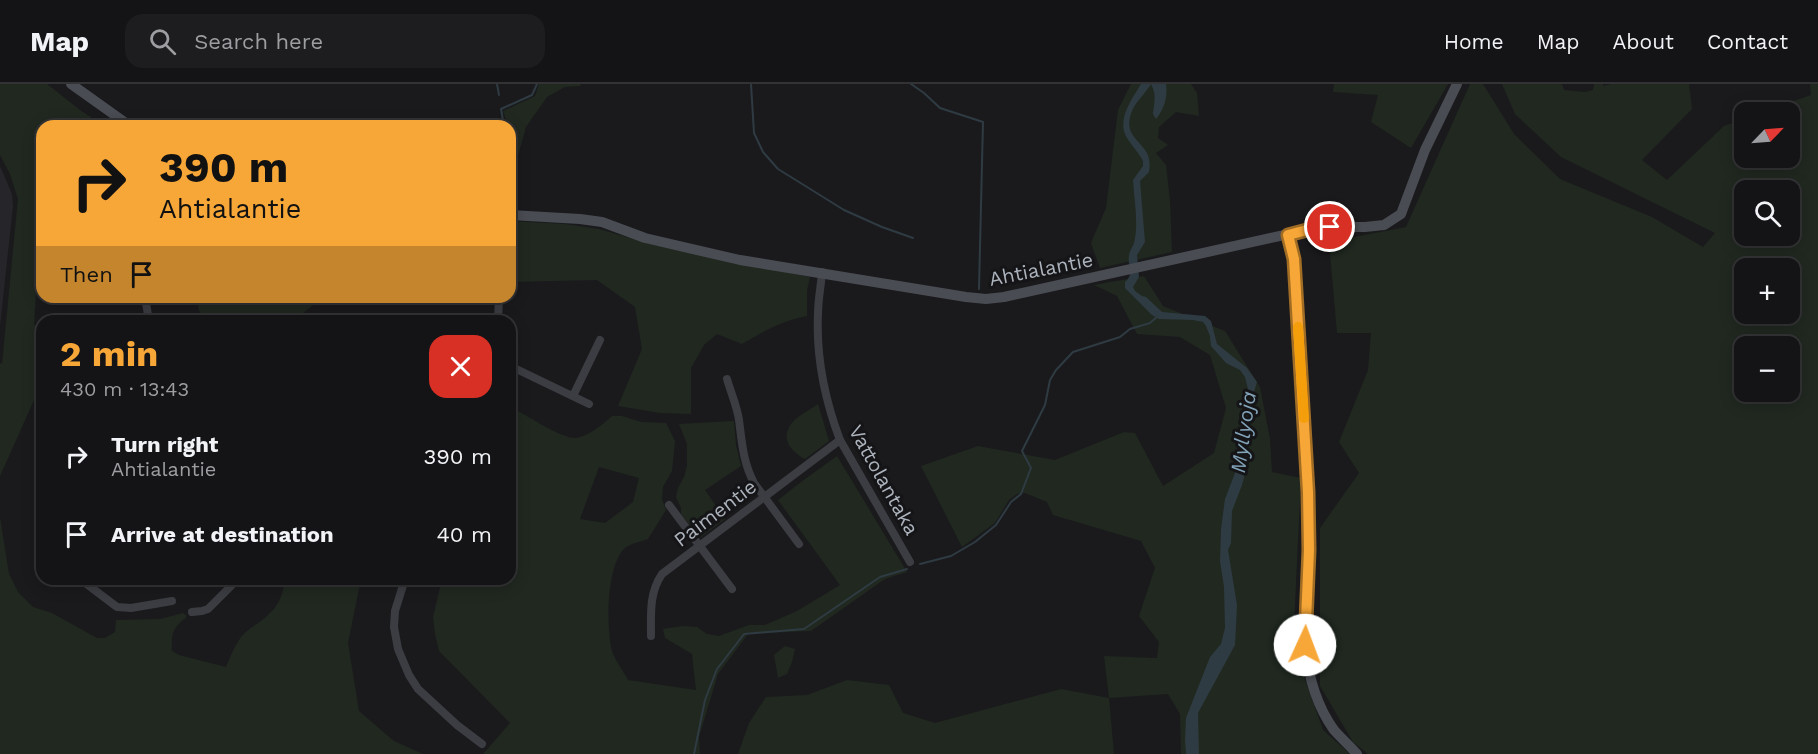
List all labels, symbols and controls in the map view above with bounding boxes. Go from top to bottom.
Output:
search box [125,14,545,68]
text: Map [30,25,89,58]
icon: search [146,25,179,58]
text: Search here [194,29,323,54]
text: Home [1444,29,1504,54]
text: Map [1537,29,1580,54]
text: About [1613,29,1674,54]
text: Contact [1707,29,1788,54]
north arrow [1734,102,1800,168]
map controls [1734,102,1800,402]
text: 390 m [159,143,288,192]
icon: right [60,144,138,222]
button: search [1734,180,1800,246]
text: Ahtialantie [159,193,301,225]
pin [1304,201,1355,252]
icon: arrive [1313,210,1346,243]
street label: Ahtialantie [987,247,1095,291]
icon: arrive [125,258,158,291]
button: + [1734,258,1800,324]
text: Then [60,262,113,287]
text: 2 min [60,333,158,375]
button: close [429,335,492,398]
button: − [1734,336,1800,402]
text: 430 m · 13:43 [60,377,189,401]
water label: Myllyoja [1225,389,1261,474]
street label: Vattolantaka [844,421,924,539]
text: Turn right [111,432,218,457]
icon: right [60,440,93,473]
text: 390 m [423,444,492,469]
text: Ahtialantie [111,457,216,481]
street label: Paimentie [669,474,761,552]
icon: arrive [60,518,93,551]
text: Arrive at destination [111,522,334,547]
text: 40 m [436,522,492,547]
position arrow [1273,613,1337,677]

